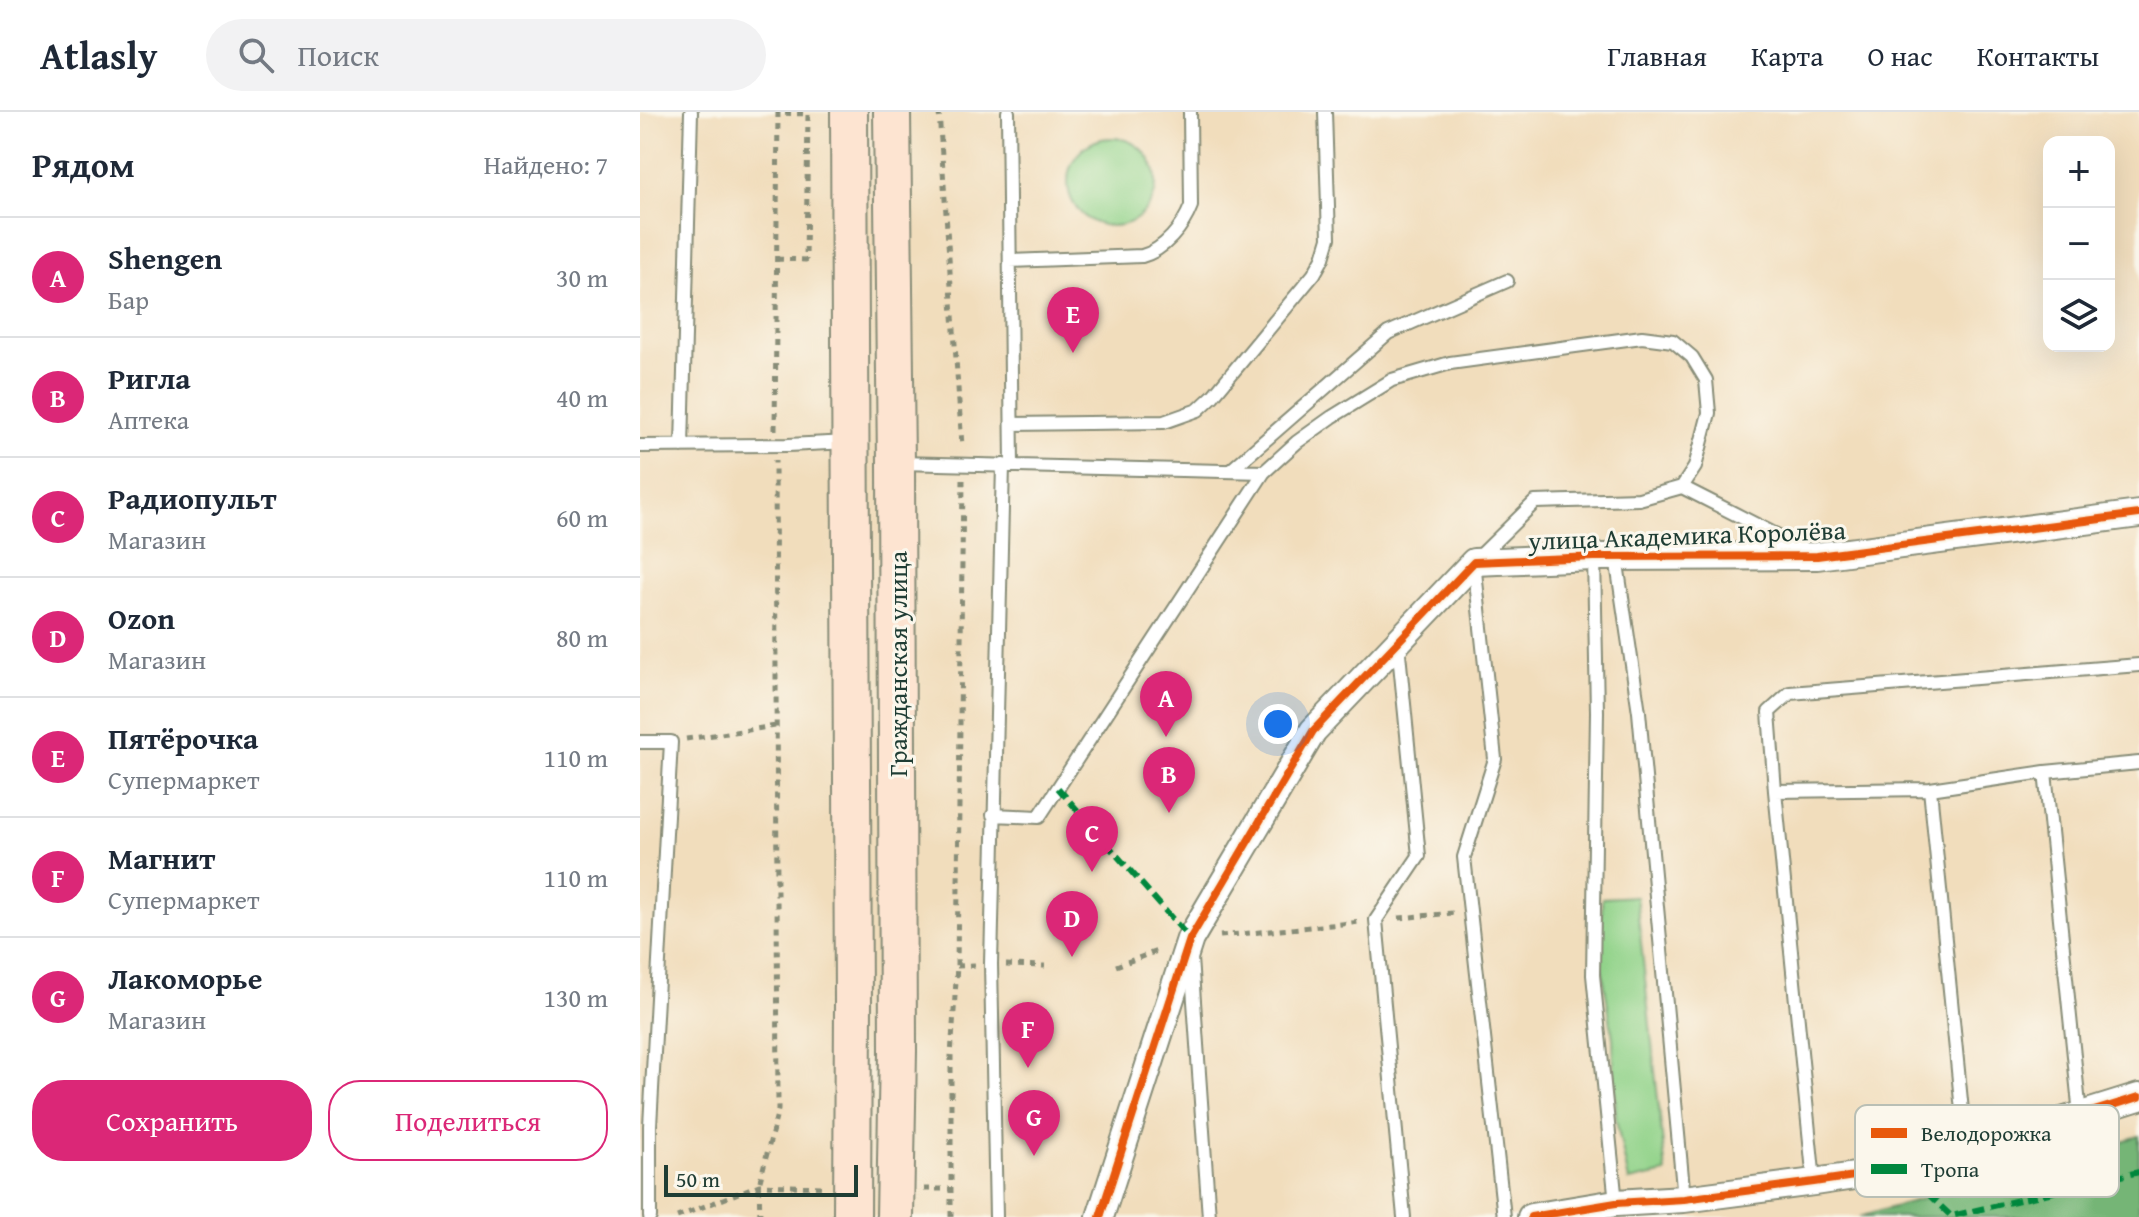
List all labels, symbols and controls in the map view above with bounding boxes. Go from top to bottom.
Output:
search box [206,19,766,91]
text: Atlasly [40,27,158,83]
icon: search [234,33,278,77]
text: Поиск [298,33,379,77]
text: Главная [1607,35,1707,76]
text: Карта [1751,35,1823,76]
text: О нас [1867,35,1933,76]
text: Контакты [1977,35,2099,76]
map controls [2043,136,2115,352]
button: + [2043,136,2115,208]
text: Рядом [32,140,135,189]
text: Найдено: 7 [484,145,608,184]
button: − [2043,208,2115,280]
text: Shengen [108,236,222,280]
text: A [50,258,66,297]
text: 30 m [556,258,608,297]
text: Бар [108,280,149,319]
button: layers [2043,280,2115,352]
pin: E [1047,287,1099,353]
text: Ригла [108,356,191,400]
text: B [50,378,66,417]
text: 40 m [556,378,608,417]
text: Аптека [108,400,189,439]
text: Радиопульт [108,476,277,520]
text: C [51,498,65,537]
text: 60 m [556,498,608,537]
street label: улица Академика Королёва [1526,510,1847,560]
text: Магазин [108,520,206,559]
street label: Гражданская улица [878,550,917,777]
text: Ozon [108,596,175,640]
text: D [50,618,66,657]
text: 80 m [556,618,608,657]
text: Магазин [108,640,206,679]
pin: A [1140,671,1192,737]
your location [1258,704,1298,744]
text: Пятёрочка [108,716,258,760]
text: E [51,738,65,777]
text: 110 m [543,738,608,777]
pin: B [1143,747,1195,813]
text: Супермаркет [108,760,260,799]
pin: C [1066,806,1118,872]
text: Магнит [108,836,215,880]
text: F [51,858,65,897]
text: 110 m [543,858,608,897]
text: Супермаркет [108,880,260,919]
pin: D [1046,891,1098,957]
text: Лакоморье [108,956,262,1000]
text: G [50,978,66,1017]
text: 130 m [543,978,608,1017]
text: Магазин [108,1000,206,1039]
pin: F [1002,1002,1054,1068]
button: Сохранить [32,1080,312,1161]
button: Поделиться [328,1080,608,1161]
pin: G [1008,1090,1060,1156]
legend [1855,1105,2119,1197]
text: Велодорожка [1921,1117,2052,1149]
text: Тропа [1921,1153,1980,1185]
scale bar [664,1161,858,1197]
text: 50 m [676,1163,720,1195]

